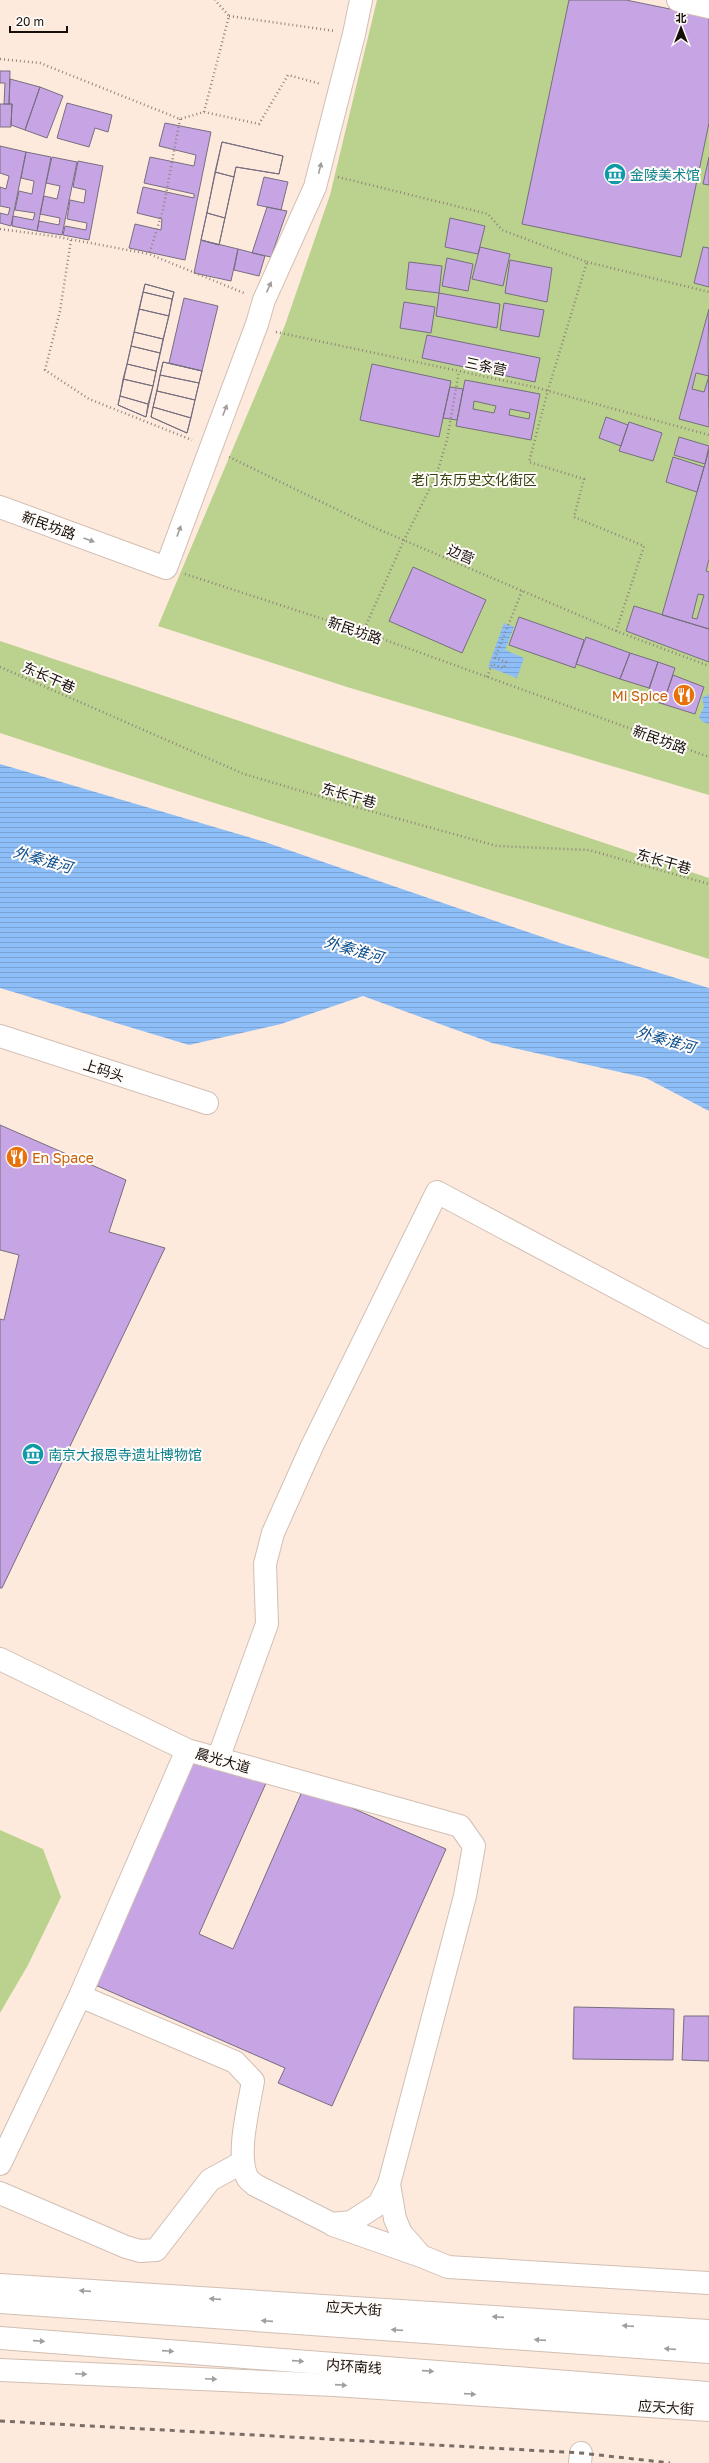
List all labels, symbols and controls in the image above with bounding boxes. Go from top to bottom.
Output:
scale bar [10,8,67,34]
north arrow [661,8,701,48]
text: 北 [676,11,687,24]
text: 20 m [16,14,44,29]
museum icon: 金陵美术馆 [602,161,628,187]
one-way arrow [317,162,323,174]
place label: 金陵美术馆 [630,166,700,183]
one-way arrow [266,282,272,293]
street label: 三条营 [464,353,508,379]
one-way arrow [222,403,228,415]
park label: 老门东历史文化街区 [411,471,537,488]
street label: 新民坊路 [20,507,78,543]
one-way arrow [177,525,183,537]
one-way arrow [84,537,96,543]
street label: 边营 [445,541,477,567]
street label: 新民坊路 [326,613,384,647]
street label: 东长干巷 [20,658,78,696]
restaurant icon: Mi Spice [671,682,697,708]
place label: Mi Spice [612,687,668,704]
street label: 新民坊路 [631,721,689,757]
street label: 东长干巷 [320,779,378,811]
water label: 外秦淮河 [12,842,77,877]
street label: 东长干巷 [635,845,693,877]
water label: 外秦淮河 [323,932,388,967]
water label: 外秦淮河 [635,1022,700,1057]
street label: 上码头 [81,1055,127,1085]
restaurant icon: En Space [4,1144,30,1170]
place label: En Space [32,1149,94,1166]
museum icon: 南京大报恩寺遗址博物馆 [20,1441,46,1467]
place label: 南京大报恩寺遗址博物馆 [48,1446,202,1463]
street label: 晨光大道 [194,1744,252,1776]
one-way arrow [79,2287,91,2294]
one-way arrow [209,2296,221,2303]
street label: 应天大街 [325,2298,383,2318]
one-way arrow [492,2314,504,2321]
one-way arrow [261,2317,273,2324]
one-way arrow [622,2322,634,2329]
one-way arrow [391,2326,403,2333]
one-way arrow [534,2336,546,2343]
one-way arrow [33,2338,45,2344]
one-way arrow [664,2346,676,2353]
one-way arrow [162,2348,175,2355]
street label: 内环南线 [325,2356,383,2376]
one-way arrow [292,2358,304,2365]
one-way arrow [422,2368,434,2375]
one-way arrow [75,2370,87,2377]
one-way arrow [205,2376,217,2383]
one-way arrow [335,2382,347,2389]
one-way arrow [464,2390,476,2397]
street label: 应天大街 [637,2397,695,2417]

